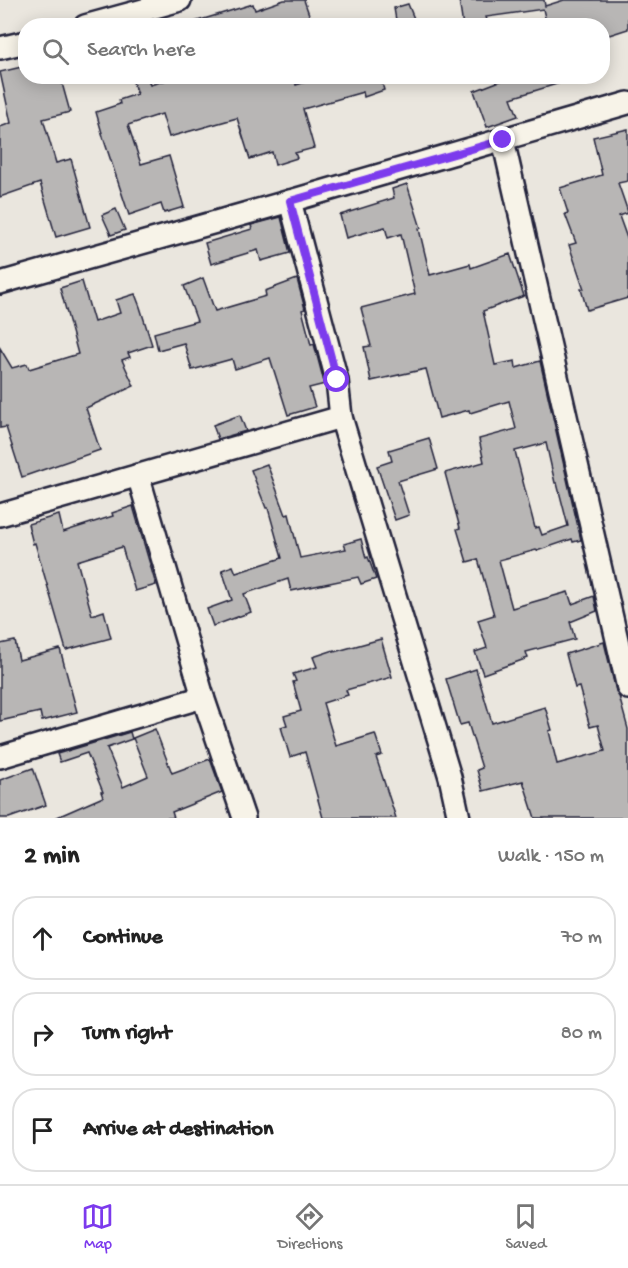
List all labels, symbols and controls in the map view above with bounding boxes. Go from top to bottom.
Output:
search box [18,18,610,84]
icon: search [39,35,72,68]
text: Search here [87,38,195,64]
route end [489,126,515,152]
route start [323,366,349,392]
text: 2 min [24,842,79,873]
text: Walk · 150 m [498,846,604,869]
icon: ahead [26,922,59,955]
text: Continue [83,925,163,951]
text: 70 m [561,927,602,950]
icon: right [26,1018,59,1051]
text: Turn right [83,1021,171,1047]
text: 80 m [561,1023,602,1046]
icon: arrive [26,1114,59,1147]
text: Arrive at destination [83,1117,273,1143]
tab: Map [81,1200,114,1255]
tab: Directions [277,1200,343,1255]
tab: Saved [505,1200,546,1255]

